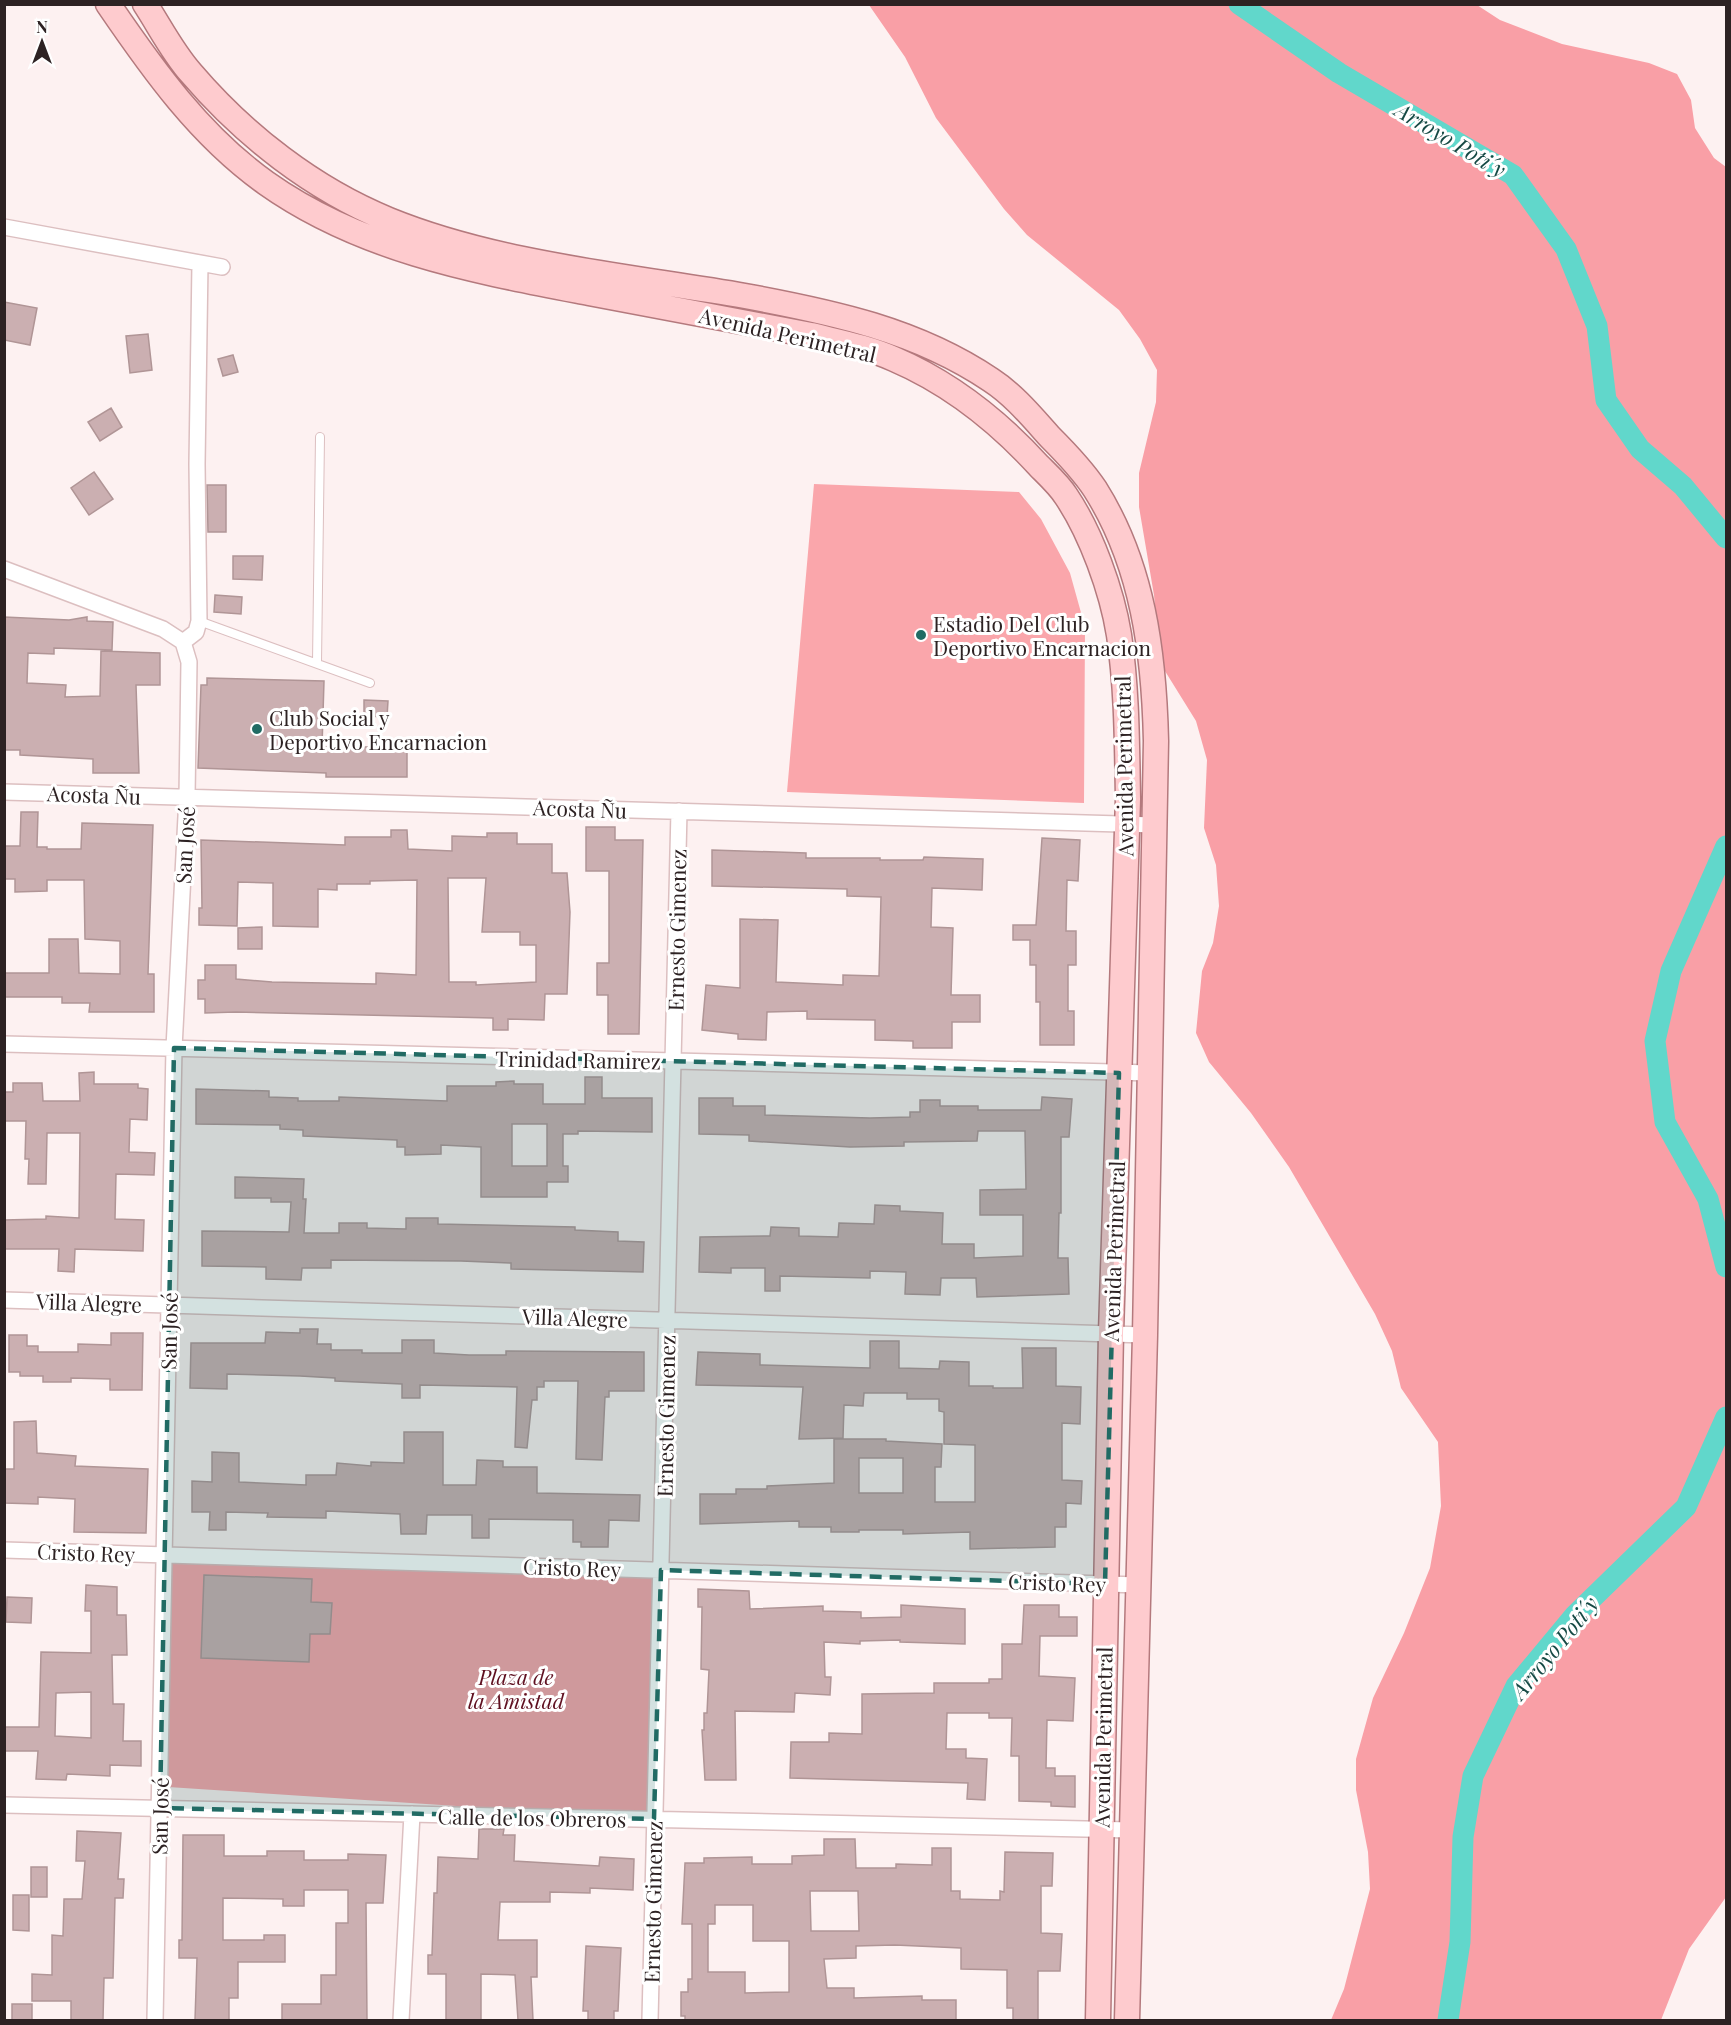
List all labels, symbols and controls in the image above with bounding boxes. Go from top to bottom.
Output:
north arrow [12,12,72,72]
text: N [36,16,48,37]
water label: Arroyo Poti´y [1388,93,1512,184]
street label: Avenida Perimetral [696,300,879,368]
place label: Estadio Del Club Deportivo Encarnacion [933,609,1151,661]
marker: Estadio Del Club Deportivo Encarnacion [914,628,928,642]
street label: Avenida Perimetral [1107,675,1139,858]
place label: Club Social y Deportivo Encarnacion [269,703,487,755]
marker: Club Social y Deportivo Encarnacion [250,722,264,736]
street label: Acosta Ñu [46,778,141,810]
street label: Acosta Ñu [532,792,627,824]
street label: San José [168,806,200,884]
street label: Ernesto Gimenez [661,849,691,1011]
street label: Trinidad Ramirez [495,1044,661,1074]
street label: Avenida Perimetral [1096,1160,1130,1343]
street label: Villa Alegre [35,1286,142,1318]
street label: San José [153,1292,183,1370]
street label: Villa Alegre [521,1301,628,1333]
street label: Ernesto Gimenez [650,1335,680,1497]
street label: Cristo Rey [36,1536,136,1568]
street label: Cristo Rey [522,1551,622,1583]
street label: Cristo Rey [1007,1566,1107,1598]
water label: Arroyo Poti´y [1502,1589,1605,1706]
street label: Avenida Perimetral [1086,1646,1118,1829]
park label: Plaza de la Amistad [468,1662,565,1714]
street label: San José [144,1777,174,1855]
street label: Calle de los Obreros [437,1801,627,1833]
street label: Ernesto Gimenez [637,1821,667,1983]

